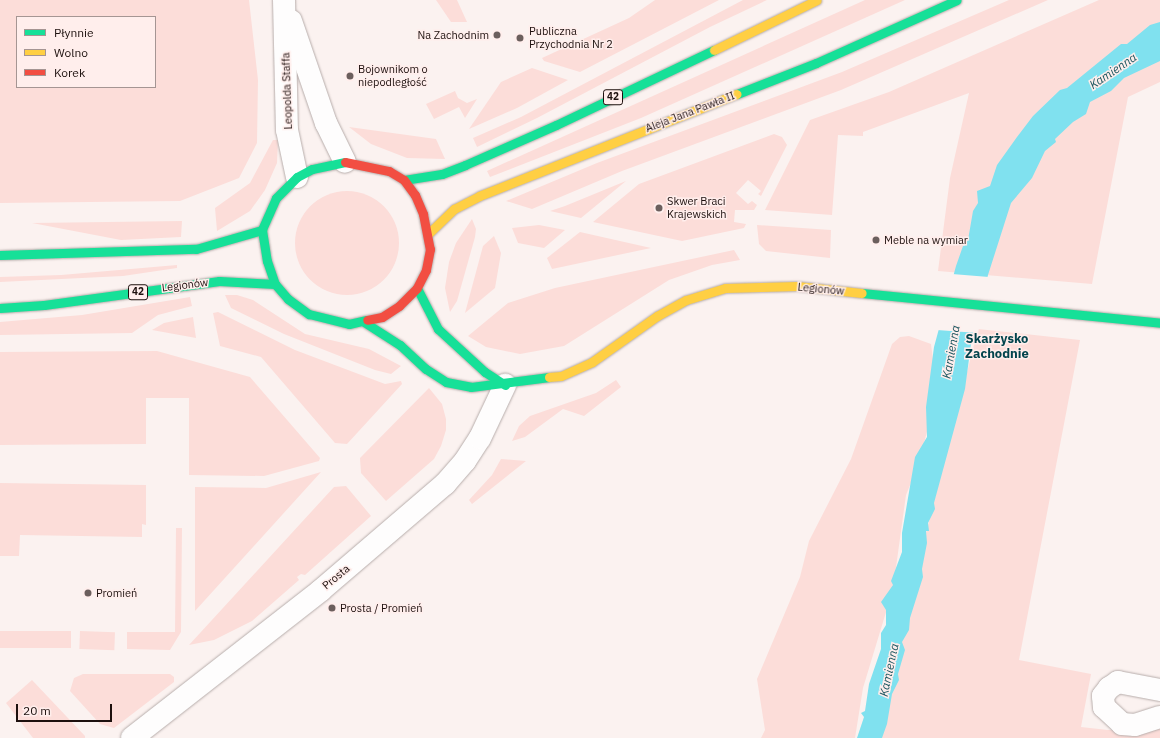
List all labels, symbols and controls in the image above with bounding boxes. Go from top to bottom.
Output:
legend [16,16,156,88]
text: Płynnie [54,25,94,40]
place label: Publiczna Przychodnia Nr 2 [529,25,613,51]
place label: Na Zachodnim [418,28,489,42]
marker: Na Zachodnim [492,30,502,40]
marker: Publiczna Przychodnia Nr 2 [514,32,526,44]
text: Wolno [54,45,88,60]
water label: Kamienna [1087,50,1139,92]
street label: Leopolda Staffa [279,52,295,130]
place label: Bojownikom o niepodległość [358,63,428,89]
text: Korek [54,65,85,80]
marker: Bojownikom o niepodległość [345,71,355,81]
road number: 42 [603,89,623,105]
street label: Aleja Jana Pawła II [643,89,737,135]
place label: Skwer Braci Krajewskich [667,195,727,221]
marker: Skwer Braci Krajewskich [654,203,664,213]
place label: Meble na wymiar [884,233,968,247]
marker: Meble na wymiar [871,235,881,245]
street label: Legionów [161,276,209,294]
street label: Legionów [797,280,845,298]
road number: 42 [128,284,148,300]
water label: Kamienna [939,324,963,380]
district label: Skarżysko Zachodnie [965,332,1029,363]
street label: Prosta [320,562,352,592]
place label: Promień [96,586,137,600]
marker: Promień [83,588,93,598]
place label: Prosta / Promień [340,601,422,615]
marker: Prosta / Promień [327,603,337,613]
water label: Kamienna [876,642,902,698]
scale bar [18,696,114,722]
text: 20 m [23,703,51,718]

